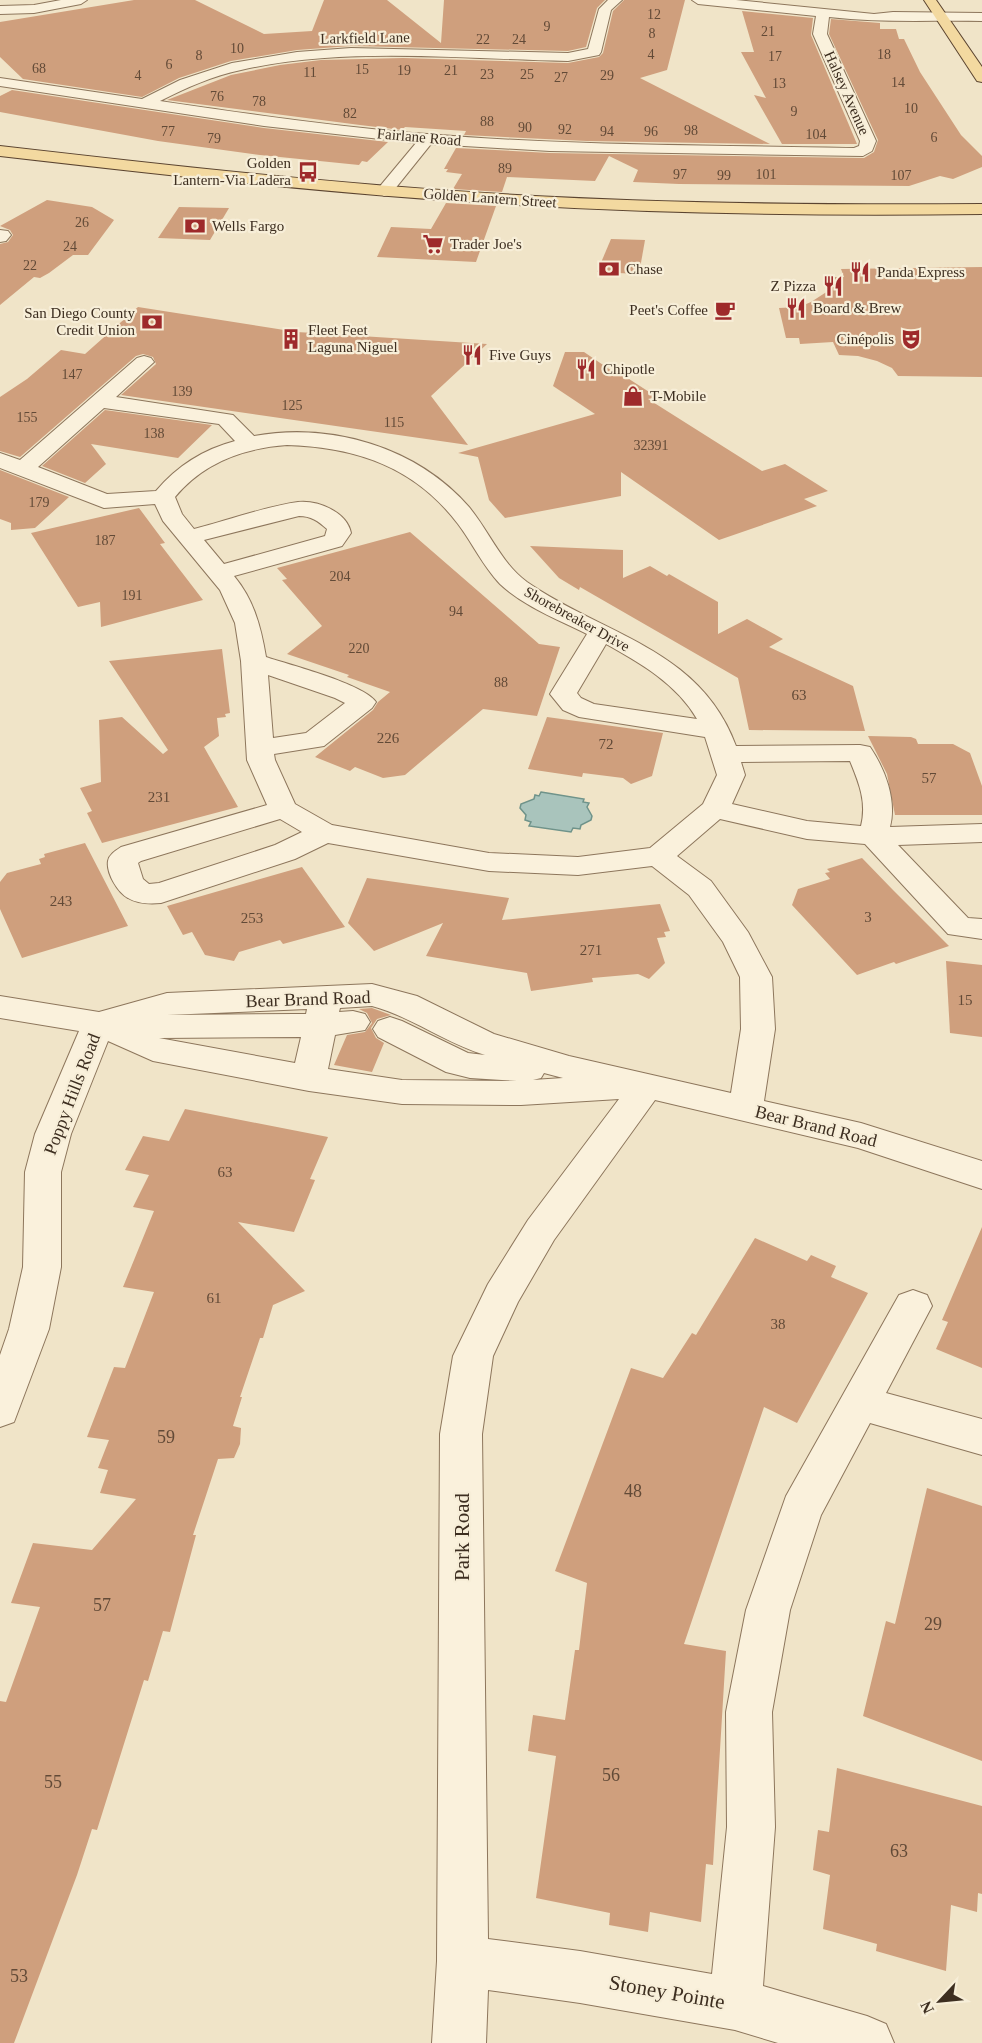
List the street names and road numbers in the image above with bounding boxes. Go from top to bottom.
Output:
street label: Larkfield Lane [320,29,410,47]
street label: Halsey Avenue [821,49,873,138]
street label: Fairlane Road [376,125,462,149]
street label: Golden Lantern Street [423,185,558,211]
street label: Shorebreaker Drive [522,583,633,655]
street label: Bear Brand Road [245,987,371,1011]
street label: Poppy Hills Road [40,1031,104,1157]
street label: Bear Brand Road [753,1101,879,1151]
street label: Park Road [450,1492,474,1581]
street label: Stoney Pointe [607,1970,727,2014]

